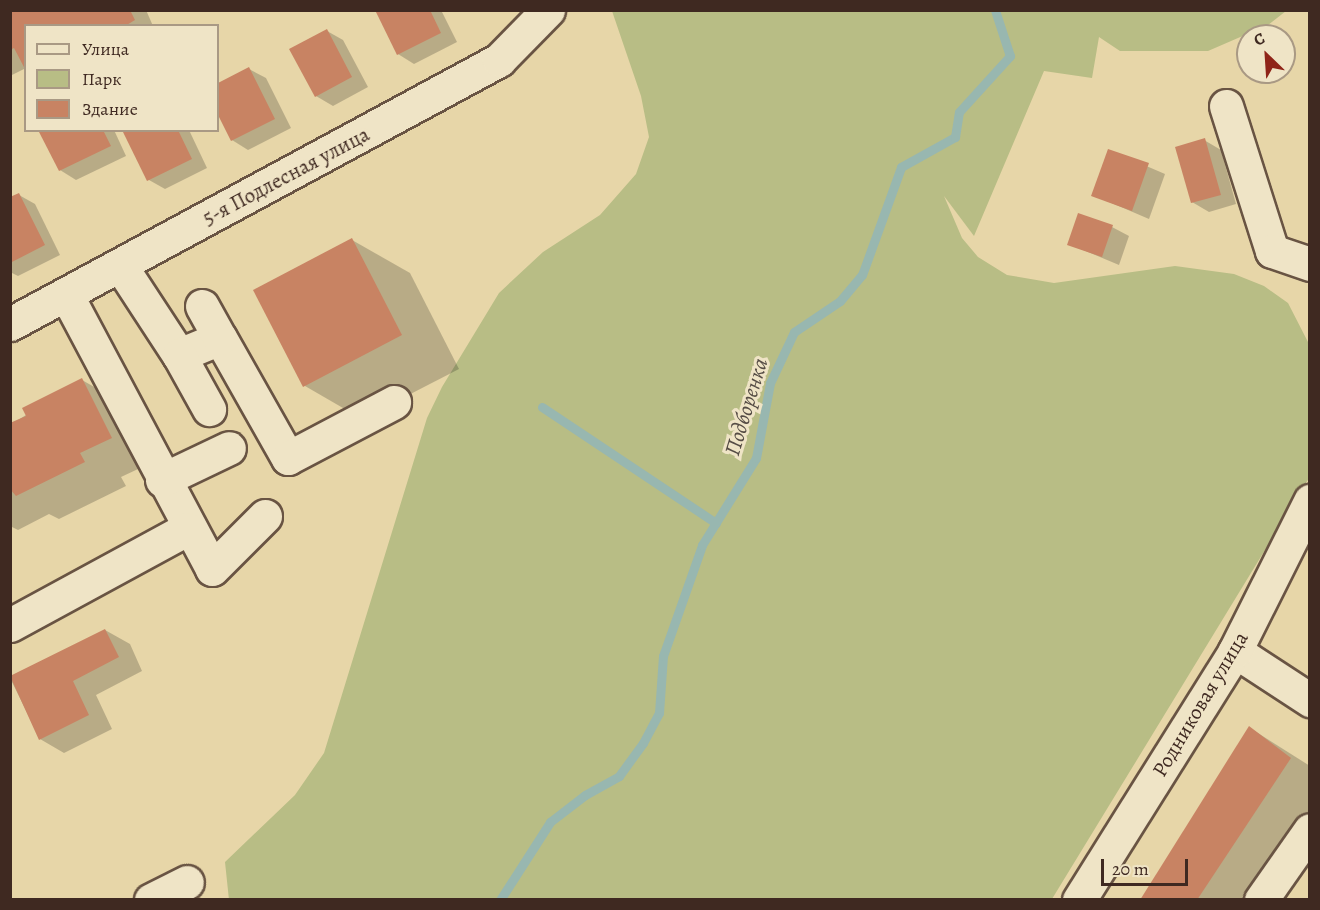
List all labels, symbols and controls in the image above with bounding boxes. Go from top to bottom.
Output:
legend [24,24,219,132]
north arrow [1236,24,1296,84]
text: С [1250,27,1268,52]
text: Улица [82,37,129,61]
text: Парк [82,67,122,91]
text: Здание [82,97,138,121]
street label: 5-я Подлесная улица [198,121,374,231]
water label: Подборенка [720,355,774,459]
street label: Родниковая улица [1147,627,1253,781]
scale bar [1104,847,1191,885]
text: 20 m [1112,857,1149,881]

